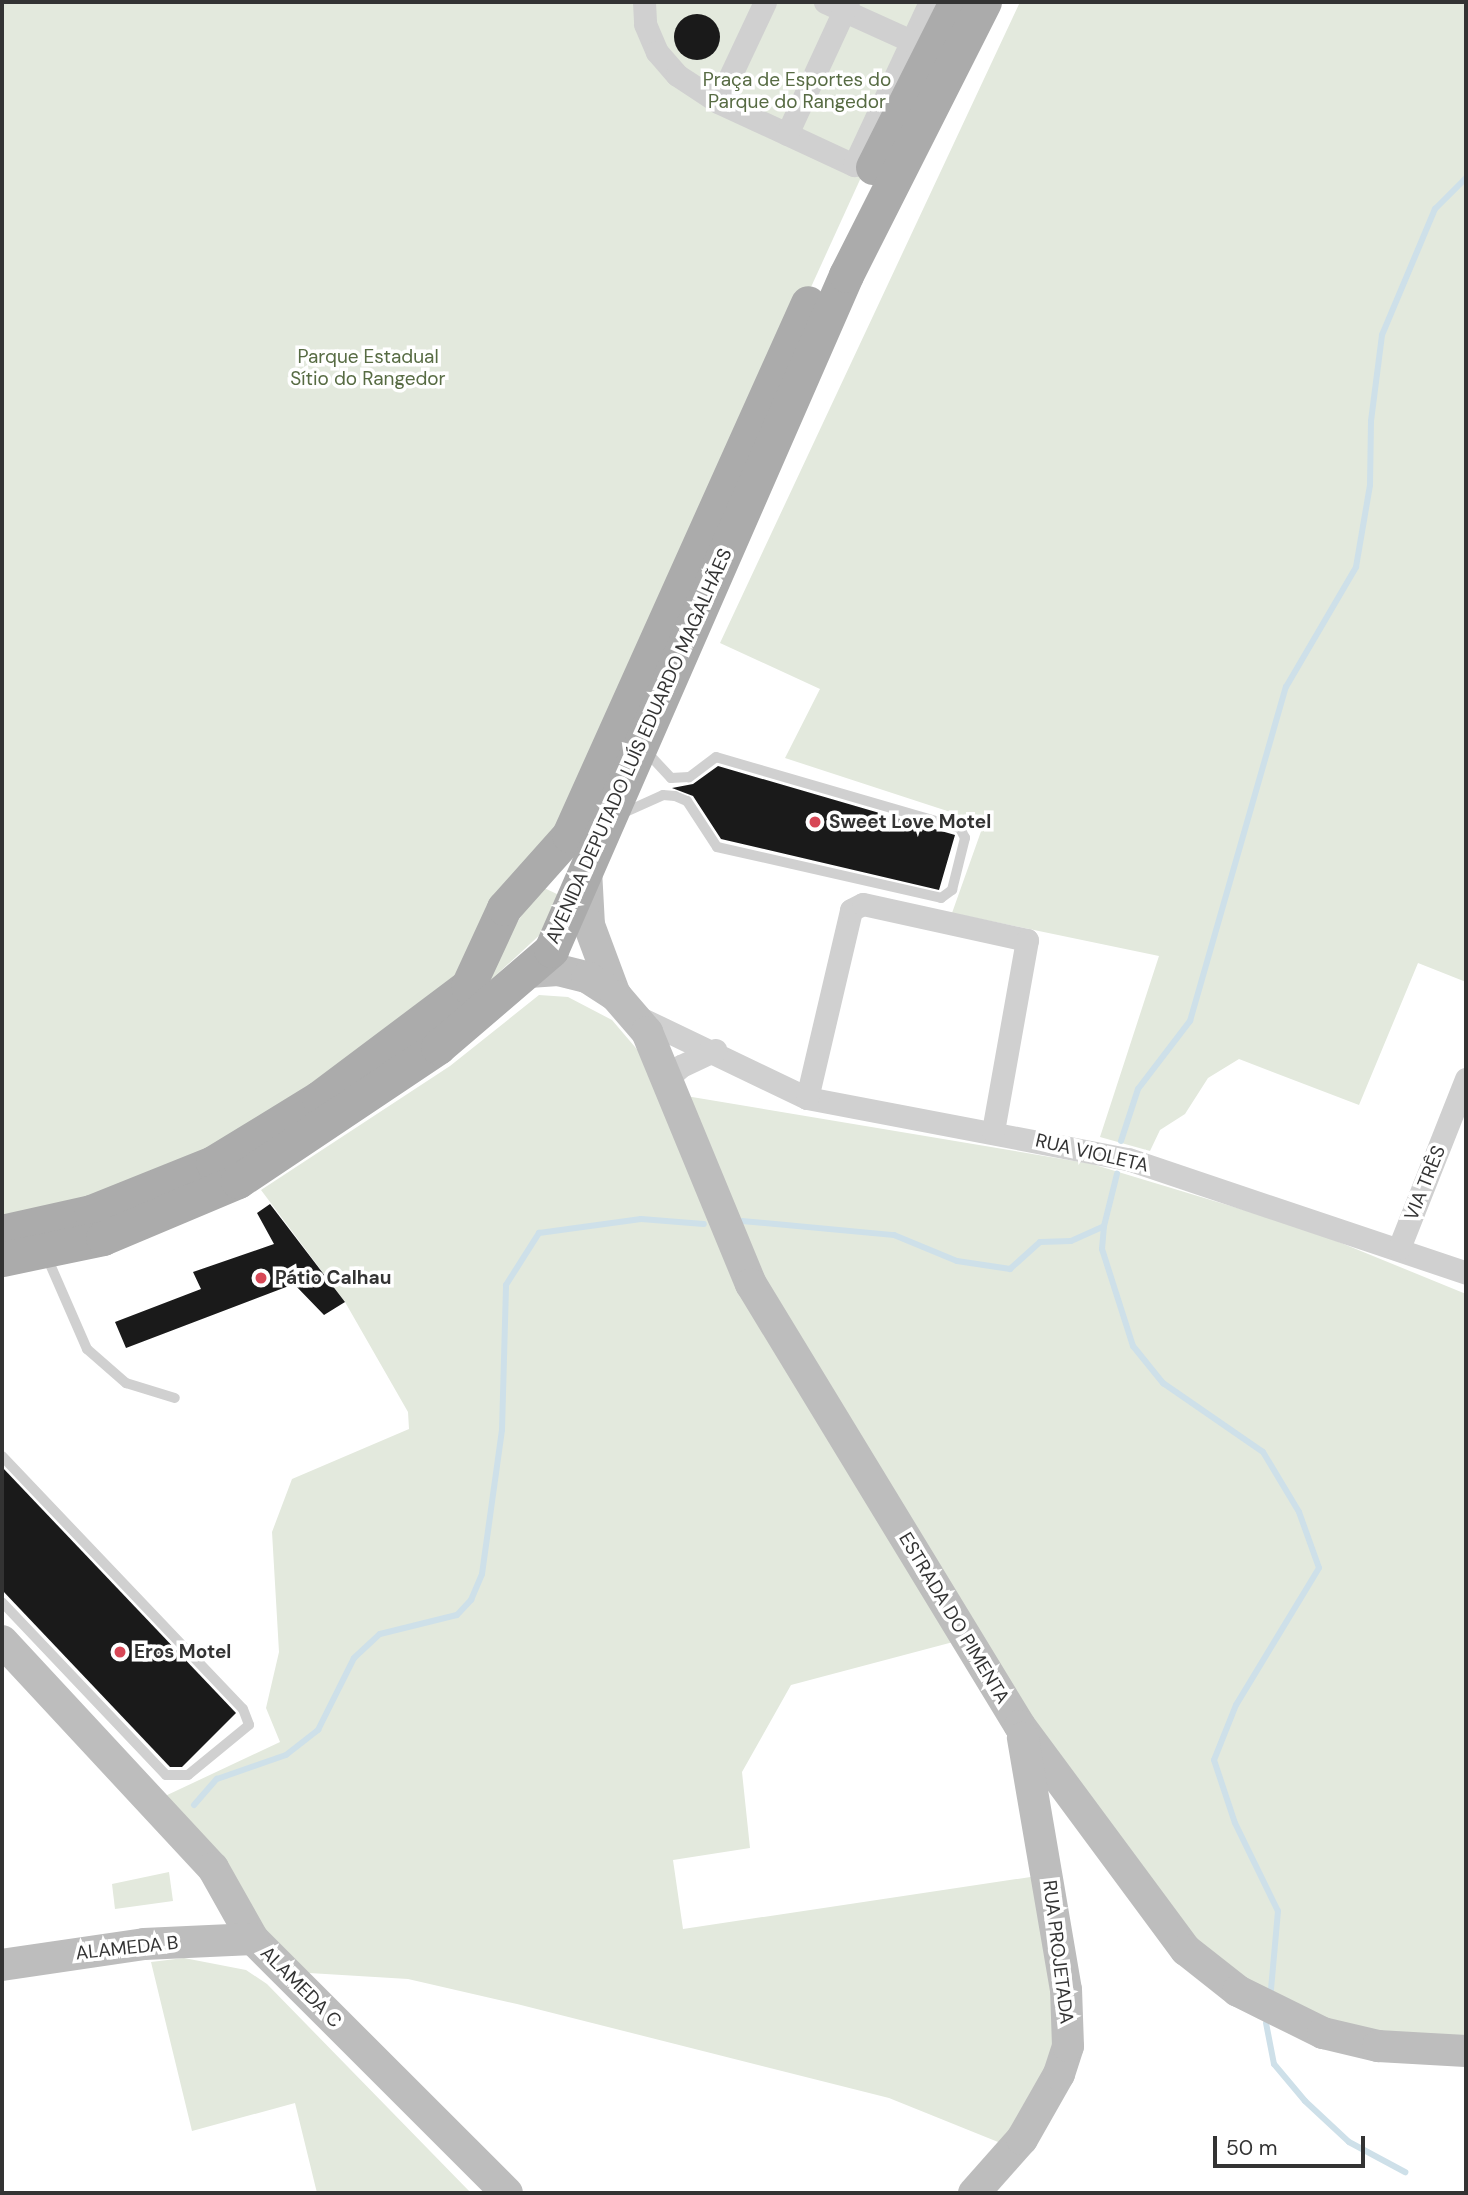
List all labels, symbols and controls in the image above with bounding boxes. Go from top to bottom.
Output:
park label: Praça de Esportes do Parque do Rangedor [703,69,891,113]
park label: Parque Estadual Sítio do Rangedor [290,346,446,390]
street label: AVENIDA DEPUTADO LUÍS EDUARDO MAGALHÃES [541,545,737,947]
place label: Sweet Love Motel [829,811,991,833]
marker: Sweet Love Motel [807,814,823,830]
street label: RUA VIOLETA [1033,1129,1151,1177]
street label: VIA TRÊS [1400,1142,1450,1224]
place label: Pátio Calhau [275,1267,391,1289]
marker: Pátio Calhau [253,1270,269,1286]
street label: ESTRADA DO PIMENTA [894,1528,1014,1708]
place label: Eros Motel [134,1641,231,1663]
marker: Eros Motel [112,1644,128,1660]
street label: RUA PROJETADA [1038,1879,1078,2025]
street label: ALAMEDA B [74,1931,180,1965]
street label: ALAMEDA C [256,1942,346,2032]
scale bar [1216,2122,1368,2166]
text: 50 m [1226,2134,1277,2162]

